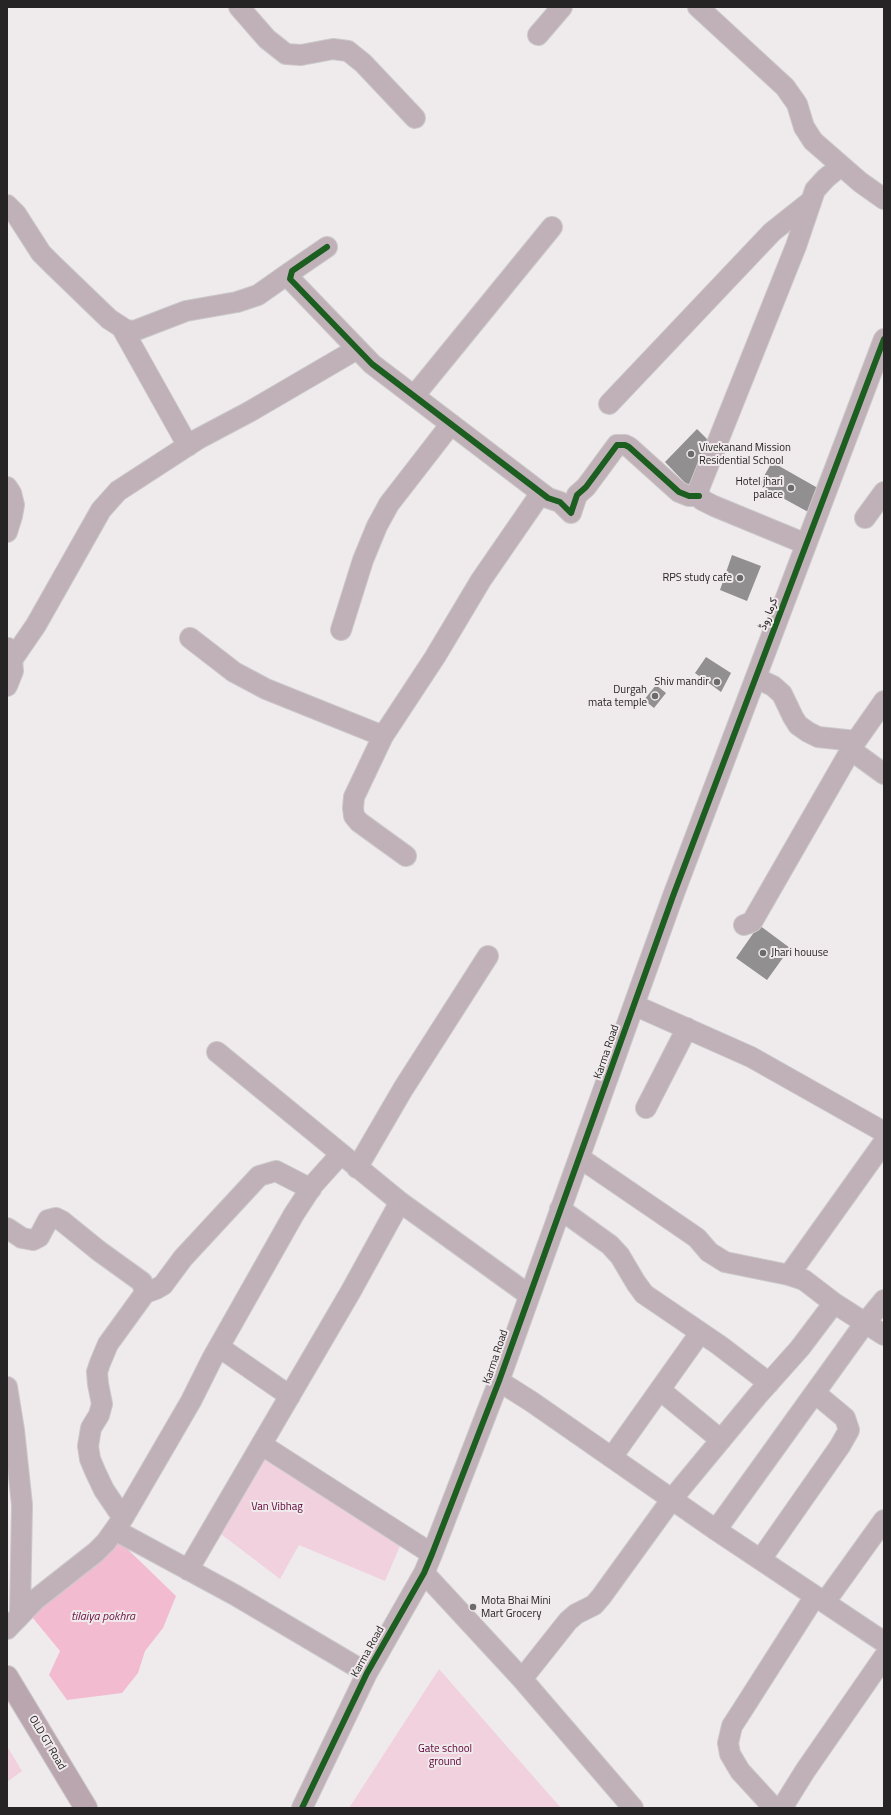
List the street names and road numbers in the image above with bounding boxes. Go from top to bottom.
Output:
street label: کرما روڈ [757,596,781,632]
street label: Karma Road [592,1023,622,1081]
street label: Karma Road [481,1328,511,1386]
street label: Karma Road [349,1624,387,1680]
street label: OLD GT Road [26,1714,68,1772]

